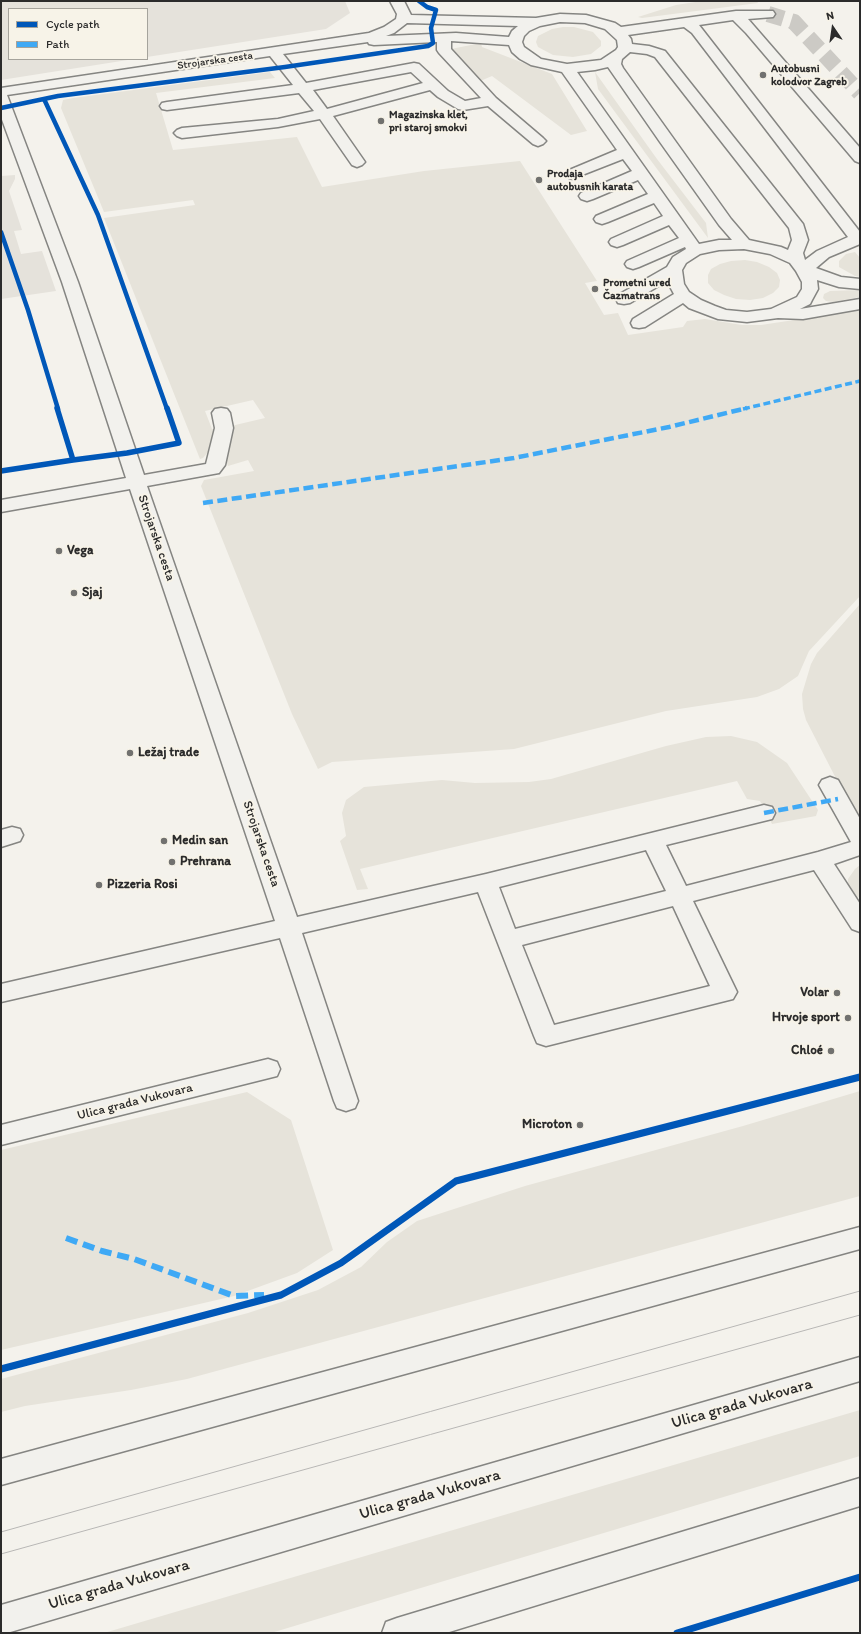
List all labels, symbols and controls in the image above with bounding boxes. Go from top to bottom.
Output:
legend [8,8,148,60]
north arrow [813,8,853,48]
text: N [825,9,835,23]
text: Cycle path [46,17,100,31]
text: Path [46,37,69,51]
street label: Strojarska cesta [176,49,254,73]
place label: Autobusni kolodvor Zagreb [771,62,847,88]
marker: Autobusni kolodvor Zagreb [758,70,768,80]
place label: Magazinska klet, pri staroj smokvi [389,108,468,134]
marker: Magazinska klet, pri staroj smokvi [376,116,386,126]
place label: Prodaja autobusnih karata [547,167,633,193]
marker: Prodaja autobusnih karata [534,175,544,185]
place label: Prometni ured Čazmatrans [603,276,671,302]
marker: Prometni ured Čazmatrans [590,284,600,294]
street label: Strojarska cesta [134,493,178,583]
place label: Vega [67,543,93,559]
marker: Vega [54,546,64,556]
place label: Sjaj [82,585,103,601]
marker: Sjaj [69,588,79,598]
place label: Ležaj trade [138,745,199,761]
marker: Ležaj trade [125,748,135,758]
street label: Strojarska cesta [239,799,283,889]
place label: Medin san [172,833,228,849]
marker: Medin san [159,836,169,846]
place label: Prehrana [180,854,231,870]
marker: Prehrana [167,857,177,867]
place label: Pizzeria Rosi [107,877,178,893]
marker: Pizzeria Rosi [94,880,104,890]
place label: Volar [800,985,829,1001]
marker: Volar [832,988,842,998]
place label: Hrvoje sport [772,1010,840,1026]
marker: Hrvoje sport [843,1013,853,1023]
place label: Chloé [791,1043,823,1059]
marker: Chloé [826,1046,836,1056]
street label: Ulica grada Vukovara [76,1080,194,1124]
place label: Microton [522,1117,572,1133]
marker: Microton [575,1120,585,1130]
street label: Ulica grada Vukovara [669,1375,815,1433]
street label: Ulica grada Vukovara [357,1466,503,1524]
street label: Ulica grada Vukovara [46,1556,192,1614]

